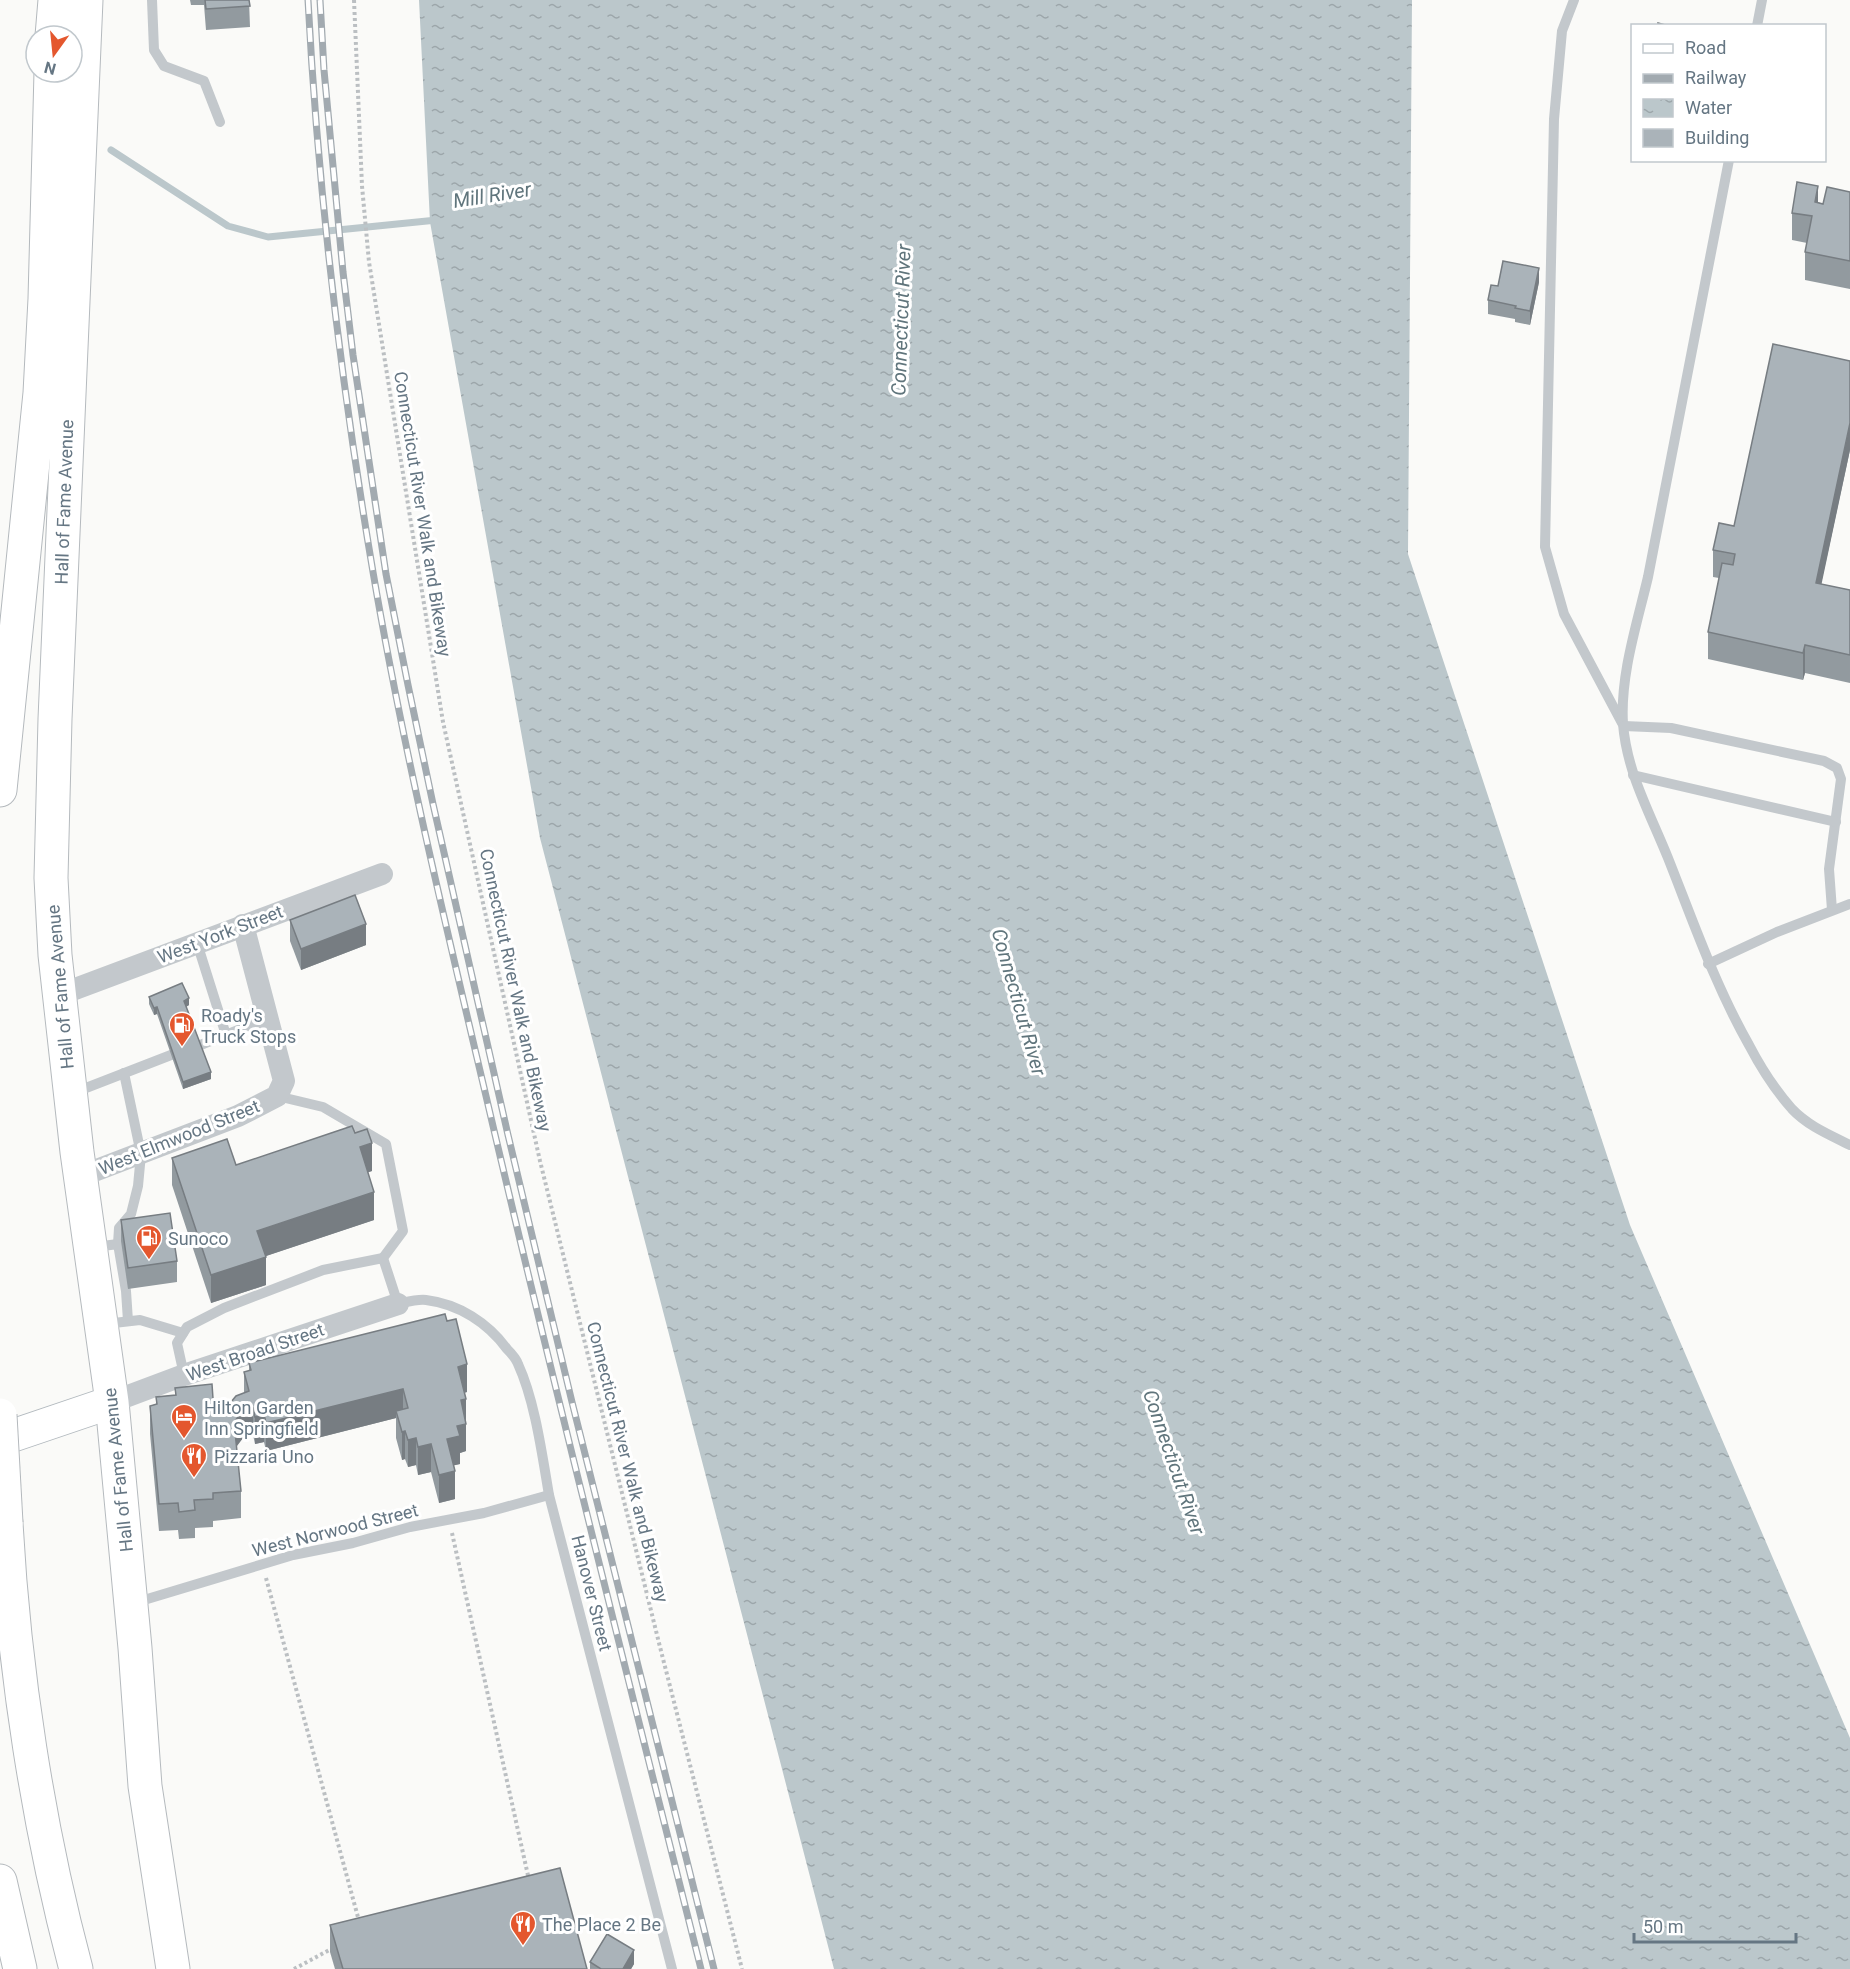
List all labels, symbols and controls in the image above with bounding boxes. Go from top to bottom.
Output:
north arrow [24,24,84,84]
legend [1631,24,1826,162]
text: Road [1685,37,1726,58]
text: N [42,57,58,79]
text: Railway [1685,67,1747,88]
text: Water [1685,97,1732,118]
text: Building [1685,127,1749,148]
water label: Mill River [451,177,534,213]
water label: Connecticut River [886,242,916,396]
street label: Connecticut River Walk and Bikeway [390,370,456,659]
street label: Hall of Fame Avenue [51,419,77,585]
street label: Connecticut River Walk and Bikeway [476,847,556,1134]
street label: West York Street [154,900,286,968]
street label: Hall of Fame Avenue [42,904,78,1070]
water label: Connecticut River [987,926,1052,1080]
place label: Roady's Truck Stops [201,1005,296,1047]
fuel station icon: Roady's Truck Stops [167,1010,197,1048]
street label: West Elmwood Street [96,1095,263,1179]
fuel station icon: Sunoco [134,1223,164,1261]
place label: Sunoco [168,1228,229,1249]
street label: West Broad Street [183,1319,327,1385]
street label: Connecticut River Walk and Bikeway [583,1319,673,1605]
water label: Connecticut River [1138,1386,1210,1539]
street label: Hall of Fame Avenue [99,1387,137,1553]
place label: Hilton Garden Inn Springfield [204,1397,319,1439]
hotel icon: Hilton Garden Inn Springfield [169,1402,199,1440]
restaurant icon: Pizzaria Uno [179,1441,209,1479]
place label: Pizzaria Uno [214,1446,314,1467]
street label: West Norwood Street [250,1499,420,1561]
street label: Hanover Street [567,1533,617,1653]
scale bar [1634,1906,1796,1944]
restaurant icon: The Place 2 Be [508,1909,538,1947]
place label: The Place 2 Be [542,1914,661,1935]
text: 50 m [1643,1916,1683,1937]

